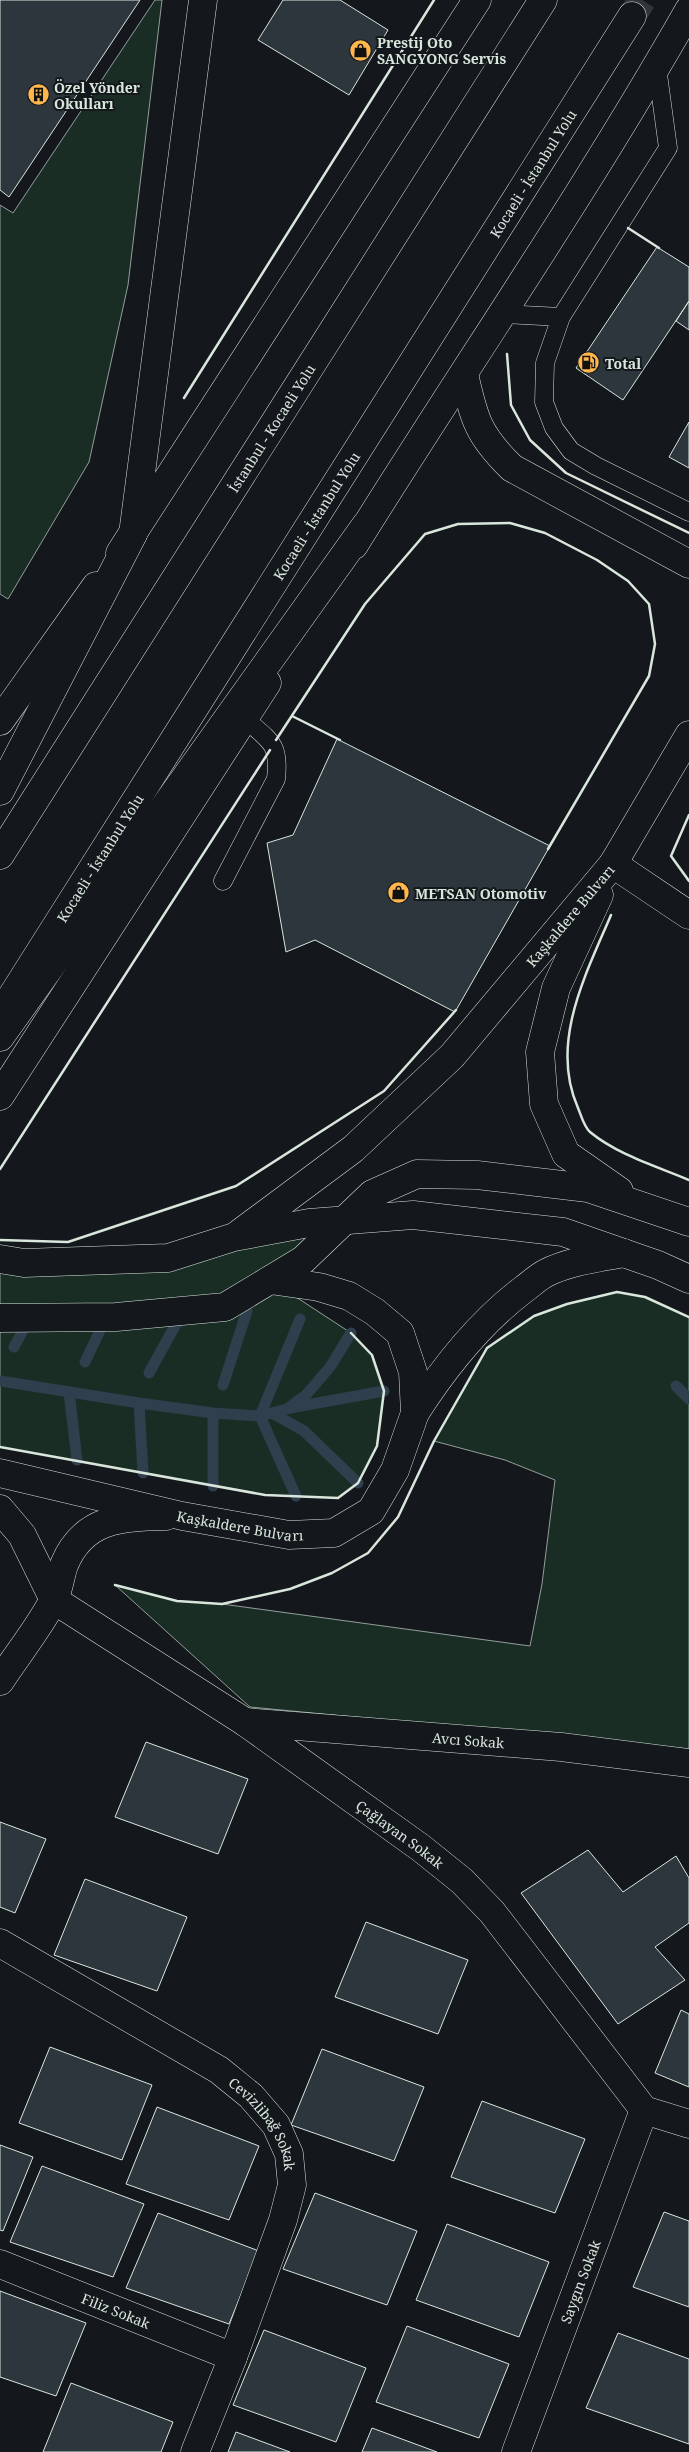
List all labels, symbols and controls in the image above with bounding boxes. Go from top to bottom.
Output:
place label: Prestij Oto SANGYONG Servis [377,33,506,68]
shop icon: Prestij Oto SANGYONG Servis [349,38,373,62]
place label: Özel Yönder Okulları [54,78,141,113]
building icon: Özel Yönder Okulları [26,83,50,107]
street label: Kocaeli - İstanbul Yolu [485,105,580,241]
fuel station icon: Total [577,351,601,375]
place label: Total [605,354,641,373]
street label: İstanbul - Kocaeli Yolu [224,360,319,496]
street label: Kocaeli - İstanbul Yolu [268,448,364,583]
street label: Kocaeli - İstanbul Yolu [52,790,147,926]
street label: Kaşkaldere Bulvarı [521,860,618,971]
shop icon: METSAN Otomotiv [387,881,411,905]
place label: METSAN Otomotiv [415,884,547,903]
street label: Kaşkaldere Bulvarı [175,1506,304,1545]
street label: Avcı Sokak [432,1727,506,1752]
street label: Çağlayan Sokak [353,1795,449,1873]
street label: Cevizlibağ Sokak [225,2072,300,2172]
street label: Saygın Sokak [555,2236,604,2326]
street label: Filiz Sokak [79,2288,154,2333]

